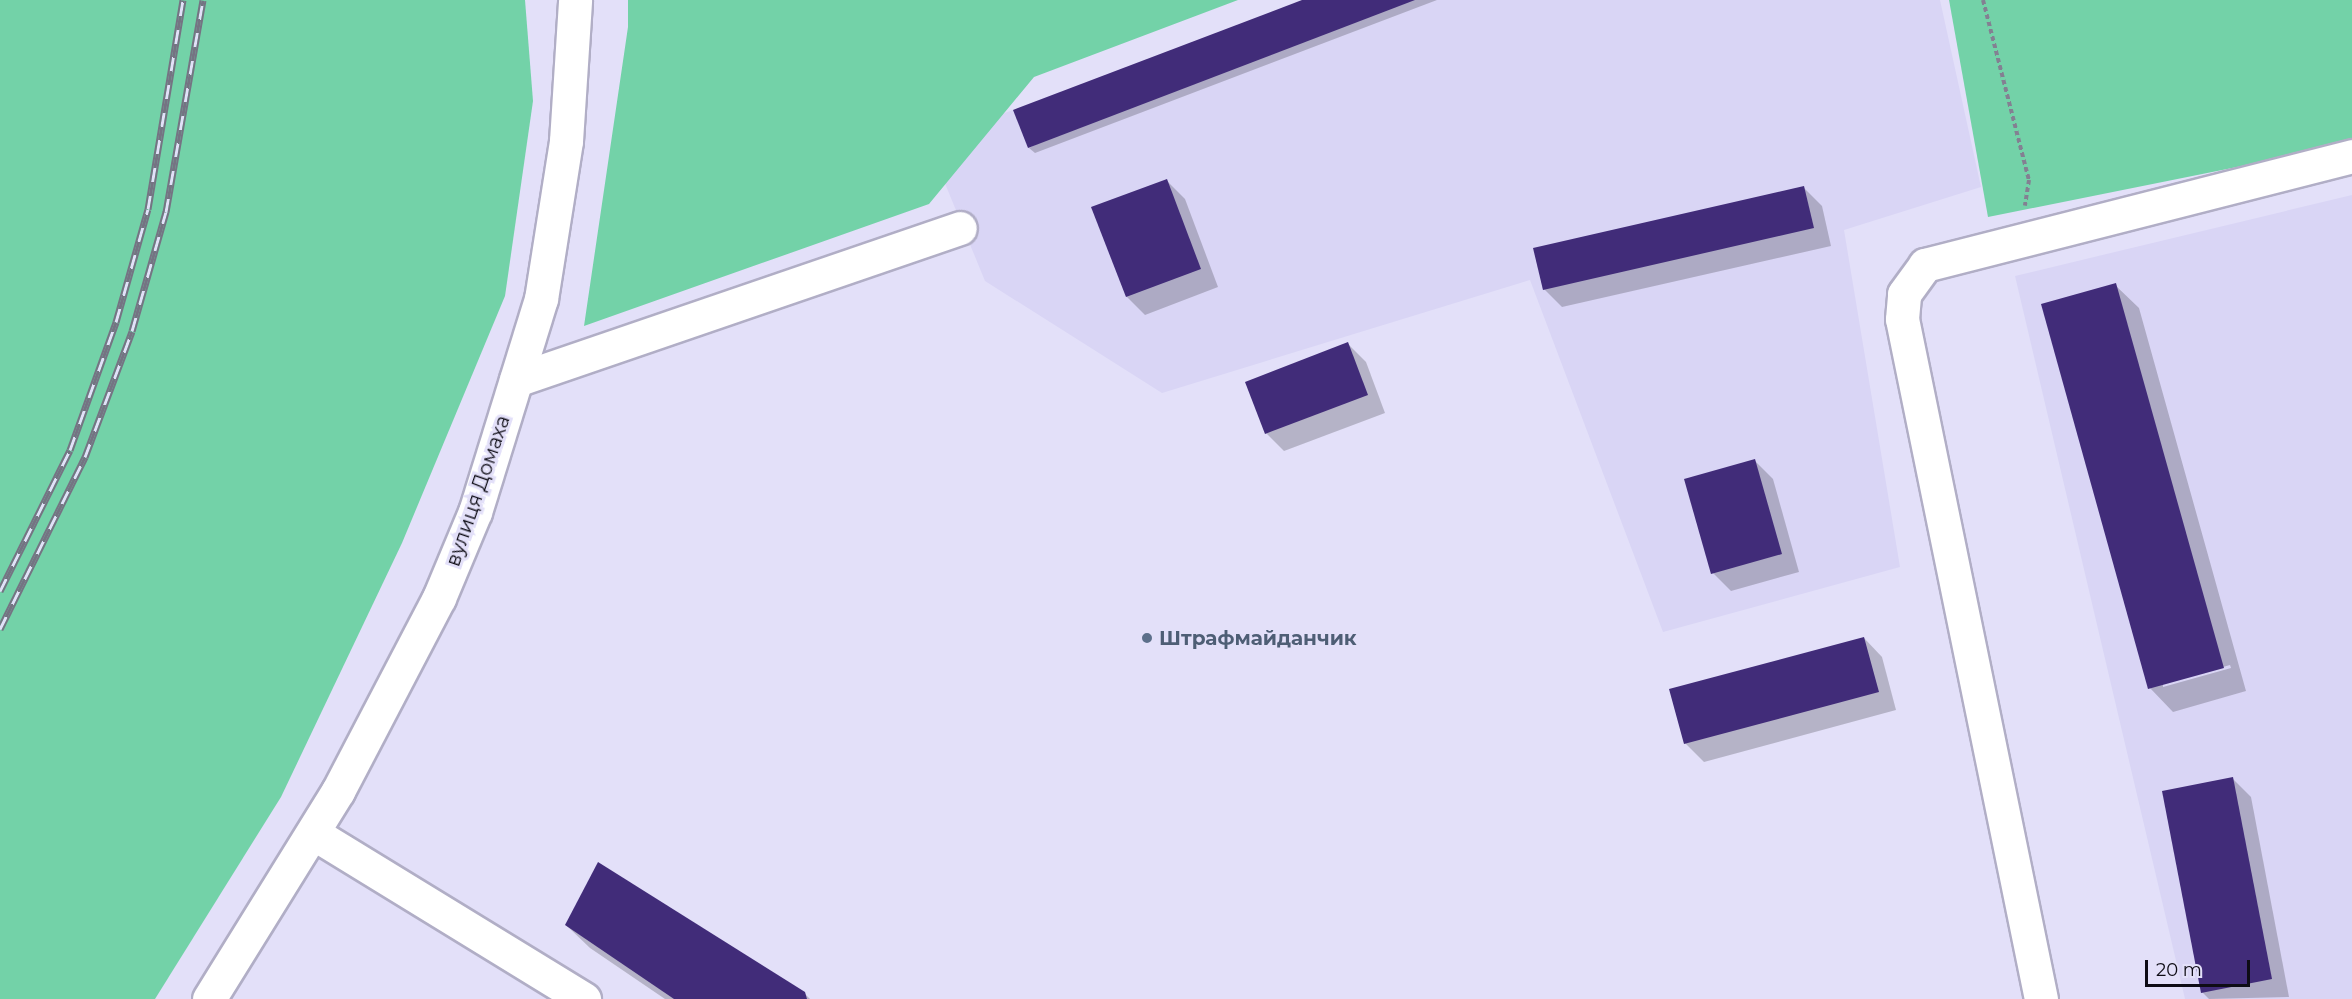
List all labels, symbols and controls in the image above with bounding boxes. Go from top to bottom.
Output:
street label: вулиця Домаха [441,412,515,570]
place label: Штрафмайданчик [1159,626,1357,650]
marker: Штрафмайданчик [1140,631,1154,645]
scale bar [2148,948,2253,986]
text: 20 m [2156,959,2202,981]

